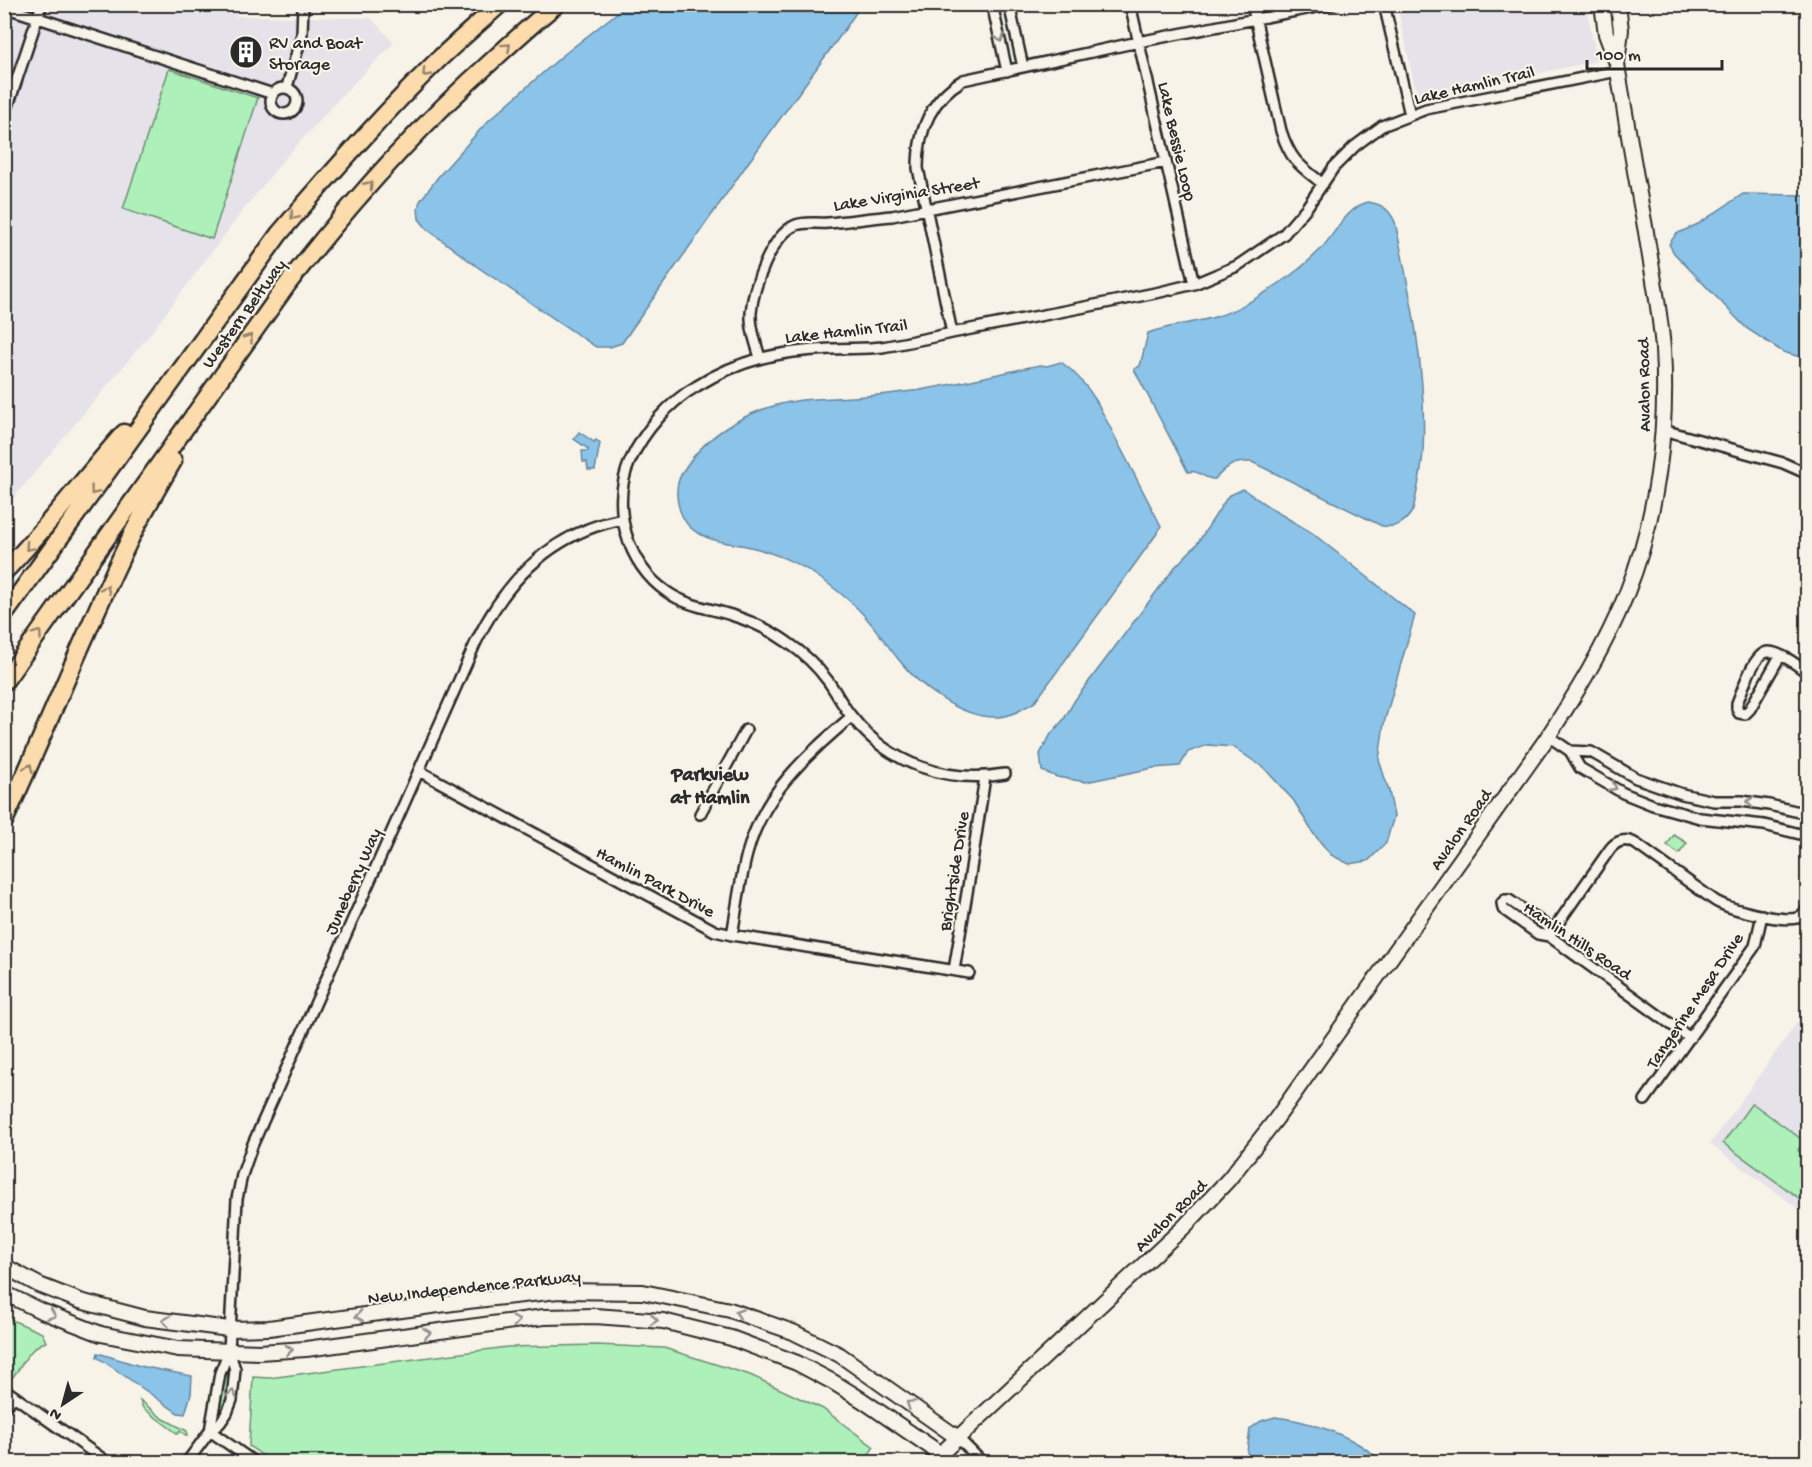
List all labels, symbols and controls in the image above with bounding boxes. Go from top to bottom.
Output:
one-way arrow [992,32,1005,42]
scale bar [1587,33,1722,71]
building icon: RV and Boat Storage [228,34,264,70]
place label: RV and Boat Storage [269,34,364,76]
one-way arrow [500,43,511,54]
text: 100 m [1595,46,1641,67]
street label: Lake Hamlin Trail [1412,62,1537,111]
one-way arrow [423,65,434,76]
street label: Lake Bessie Loop [1152,80,1199,203]
street label: Lake Virginia Street [832,173,982,217]
one-way arrow [362,181,373,191]
one-way arrow [290,209,301,220]
street label: Western Beltway [198,256,292,373]
street label: Lake Hamlin Trail [784,316,909,349]
one-way arrow [242,334,253,345]
street label: Avalon Road [1634,336,1657,432]
one-way arrow [90,484,101,495]
one-way arrow [25,540,36,550]
one-way arrow [99,585,111,596]
one-way arrow [31,629,42,640]
one-way arrow [22,764,34,775]
district label: Parkview at Hamlin [670,765,750,811]
one-way arrow [1607,780,1617,791]
street label: Avalon Road [1426,785,1498,875]
one-way arrow [1746,797,1755,809]
street label: Brightside Drive [936,809,975,934]
street label: Juneberry Way [321,825,387,939]
street label: Hamlin Park Drive [592,843,718,924]
street label: Hamlin Hills Road [1518,898,1636,987]
street label: Tangerine Mesa Drive [1642,929,1750,1074]
street label: Avalon Road [1131,1175,1213,1257]
street label: New Independence Parkway [367,1267,582,1310]
one-way arrow [46,1308,57,1320]
one-way arrow [735,1308,745,1321]
one-way arrow [355,1309,364,1321]
one-way arrow [649,1313,658,1326]
one-way arrow [511,1315,520,1328]
one-way arrow [161,1316,170,1328]
one-way arrow [423,1327,432,1340]
one-way arrow [284,1344,293,1357]
north arrow [33,1374,93,1434]
one-way arrow [225,1389,238,1399]
one-way arrow [906,1401,917,1412]
text: N [46,1402,66,1424]

